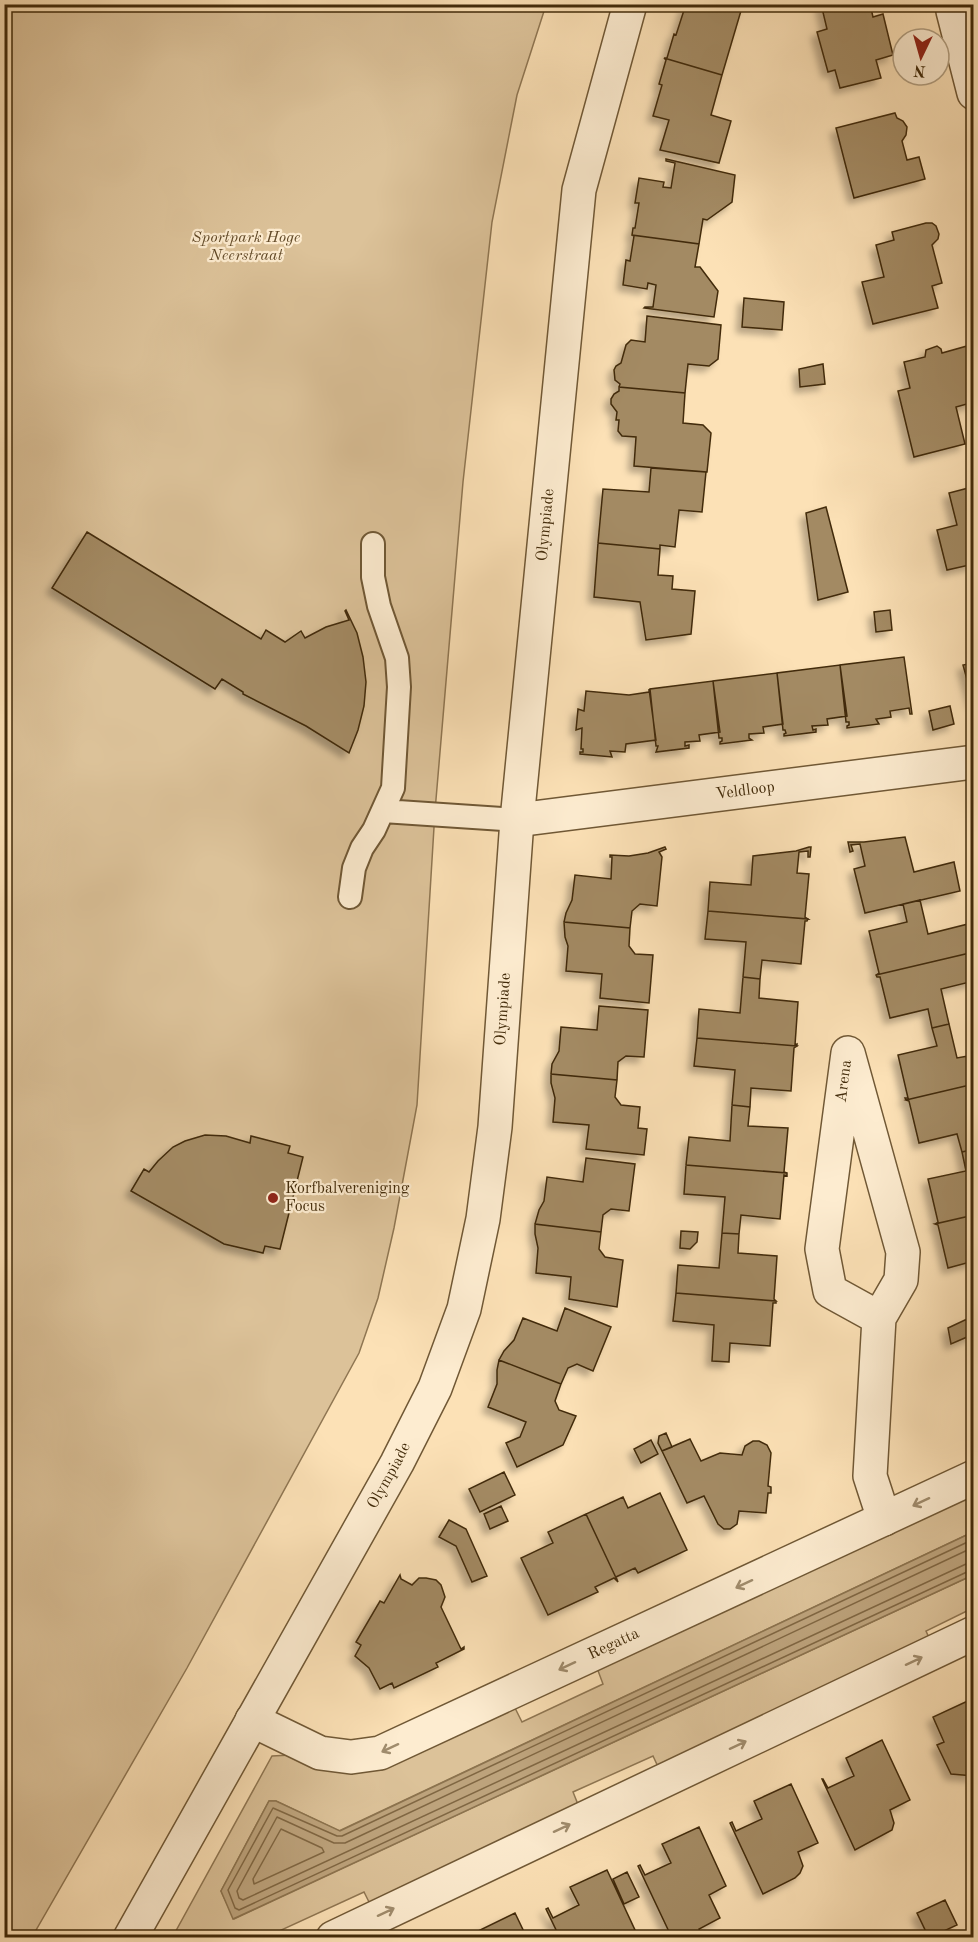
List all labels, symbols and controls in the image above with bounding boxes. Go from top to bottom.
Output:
north arrow [891,27,951,87]
text: N [912,61,927,78]
park label: Sportpark Hoge Neerstraat [192,230,301,264]
street label: Olympiade [534,488,558,562]
street label: Veldloop [715,779,776,803]
street label: Olympiade [493,972,514,1046]
street label: Arena [834,1059,855,1103]
place label: Korfbalvereniging Focus [285,1181,410,1215]
marker: Korfbalvereniging Focus [266,1191,280,1205]
street label: Olympiade [365,1440,414,1512]
one-way arrow [912,1496,930,1508]
one-way arrow [735,1579,753,1591]
street label: Regatta [586,1626,642,1663]
one-way arrow [905,1654,923,1666]
one-way arrow [559,1661,577,1673]
one-way arrow [729,1738,747,1750]
one-way arrow [382,1743,400,1755]
one-way arrow [553,1822,571,1834]
one-way arrow [377,1906,395,1918]

